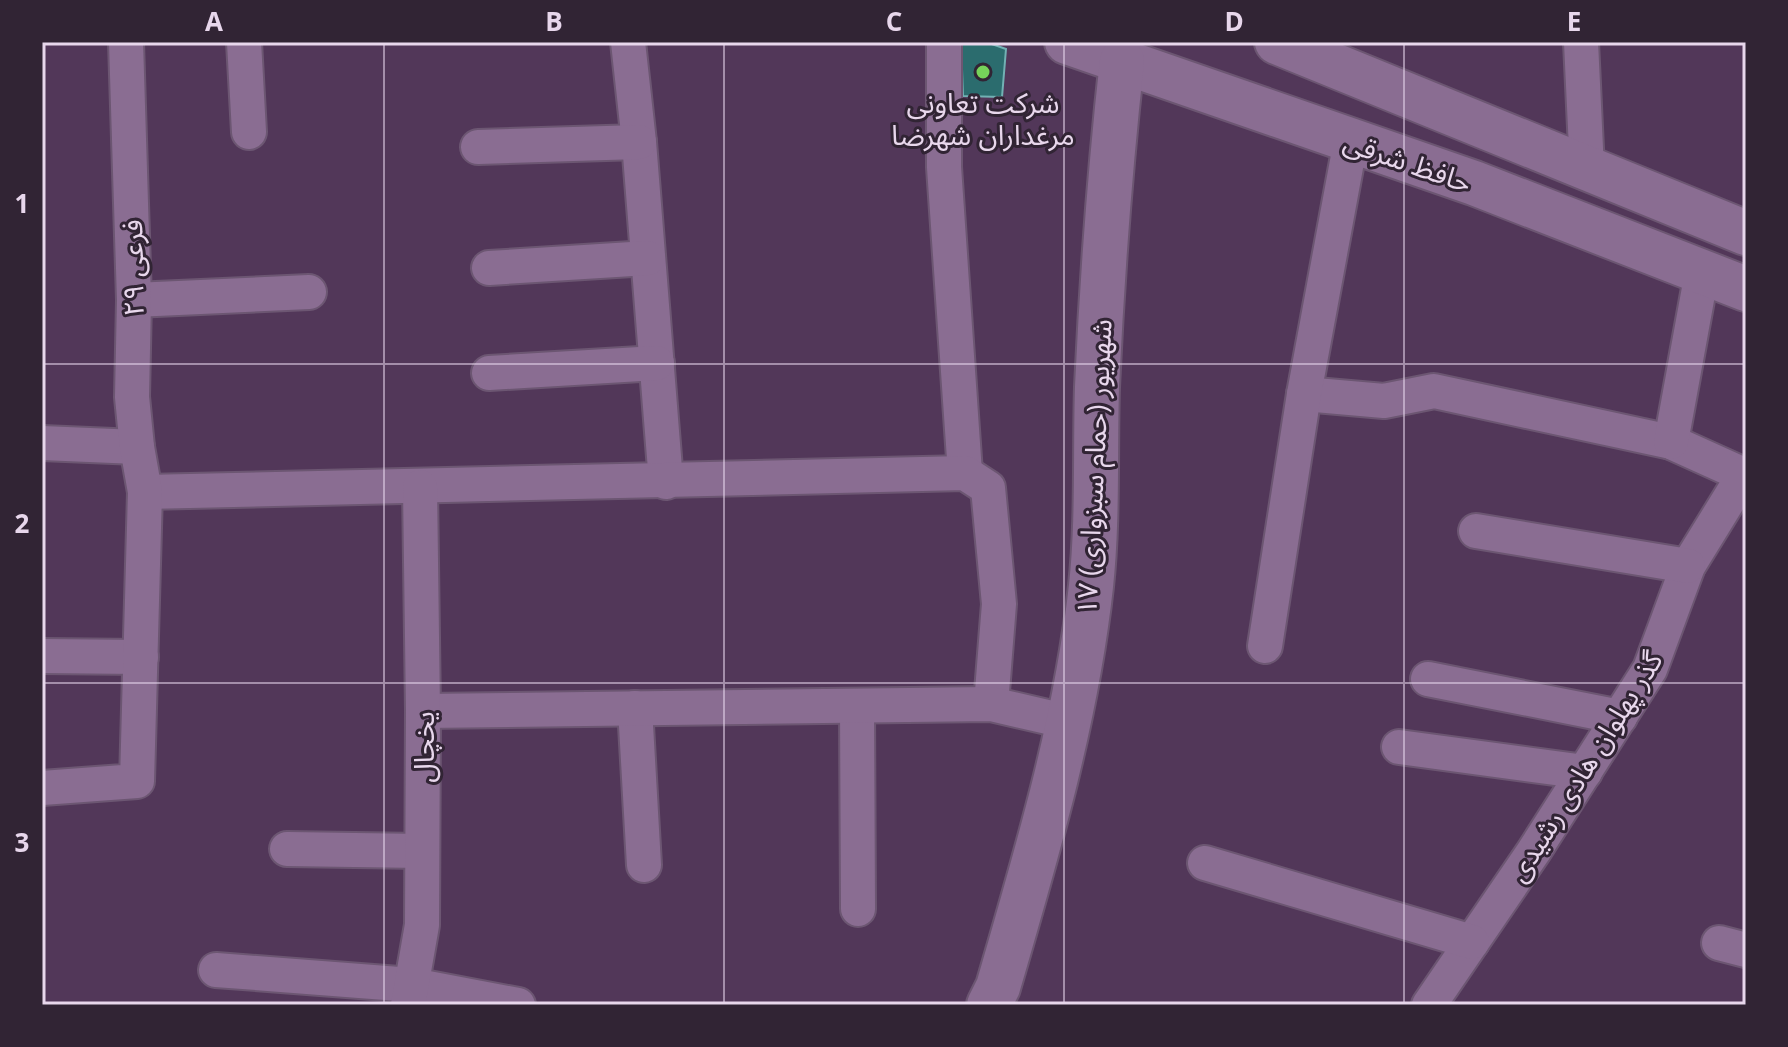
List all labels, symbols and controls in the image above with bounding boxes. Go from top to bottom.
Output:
text: A [205,3,223,39]
text: B [545,3,563,39]
text: C [886,3,902,39]
text: D [1224,3,1244,39]
text: E [1567,3,1581,39]
marker: شرکت تعاونی مرغداران شهرضا [974,63,992,81]
place label: شرکت تعاونی مرغداران شهرضا [891,83,1075,153]
street label: حافظ شرقی [1339,121,1477,201]
text: 1 [15,185,29,221]
street label: فرعی ۲۹ [112,219,152,317]
street label: ۱۷ شهریور (حمام سبزواری) [1066,318,1123,616]
text: 2 [15,505,30,541]
street label: گذر پهلوان هادی رشیدی [1498,643,1671,889]
street label: یخچال [404,711,442,783]
text: 3 [15,824,29,860]

